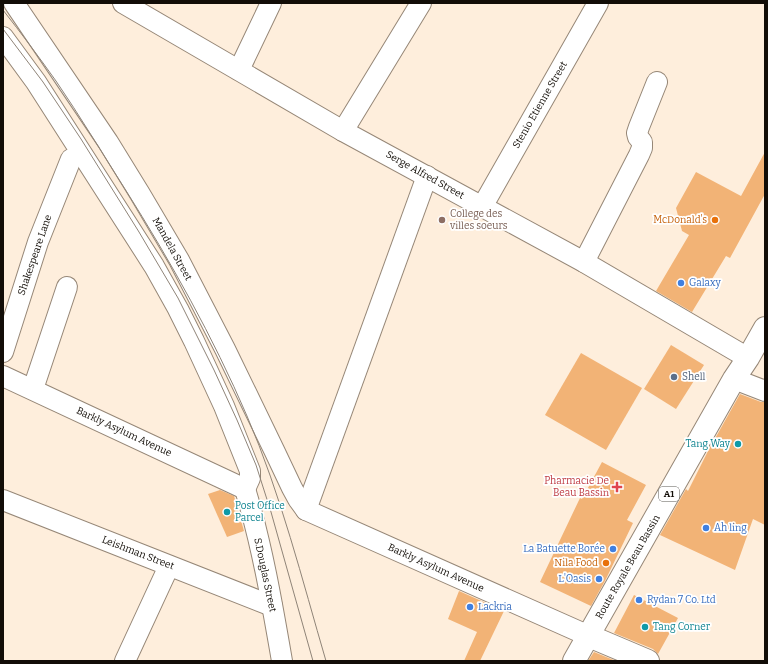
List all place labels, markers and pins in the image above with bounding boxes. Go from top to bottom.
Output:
place label: College des villes soeurs [449,208,508,232]
place label: McDonald's [653,214,707,226]
marker: College des villes soeurs [437,215,447,225]
marker: McDonald's [710,215,720,225]
place label: Galaxy [689,277,721,289]
marker: Galaxy [676,278,686,288]
place label: Shell [682,371,706,383]
marker: Shell [669,372,679,382]
place label: Tang Way [685,438,731,450]
marker: Tang Way [733,439,743,449]
place label: Pharmacie De Beau Bassin [544,475,610,499]
marker: Pharmacie De Beau Bassin [612,482,622,492]
place label: Post Office Parcel [235,500,285,524]
marker: Post Office Parcel [222,507,232,517]
place label: Ah ling [714,522,747,534]
marker: Ah ling [701,523,711,533]
place label: La Batuette Borée [523,543,605,555]
marker: La Batuette Borée [608,544,618,554]
place label: Nila Food [554,557,598,569]
marker: Nila Food [601,558,611,568]
place label: L'Oasis [558,573,591,585]
marker: L'Oasis [594,574,604,584]
place label: Rydan 7 Co. Ltd [647,594,716,606]
marker: Rydan 7 Co. Ltd [634,595,644,605]
place label: Lackria [478,601,512,613]
marker: Lackria [465,602,475,612]
place label: Tang Corner [653,621,711,633]
marker: Tang Corner [640,622,650,632]

